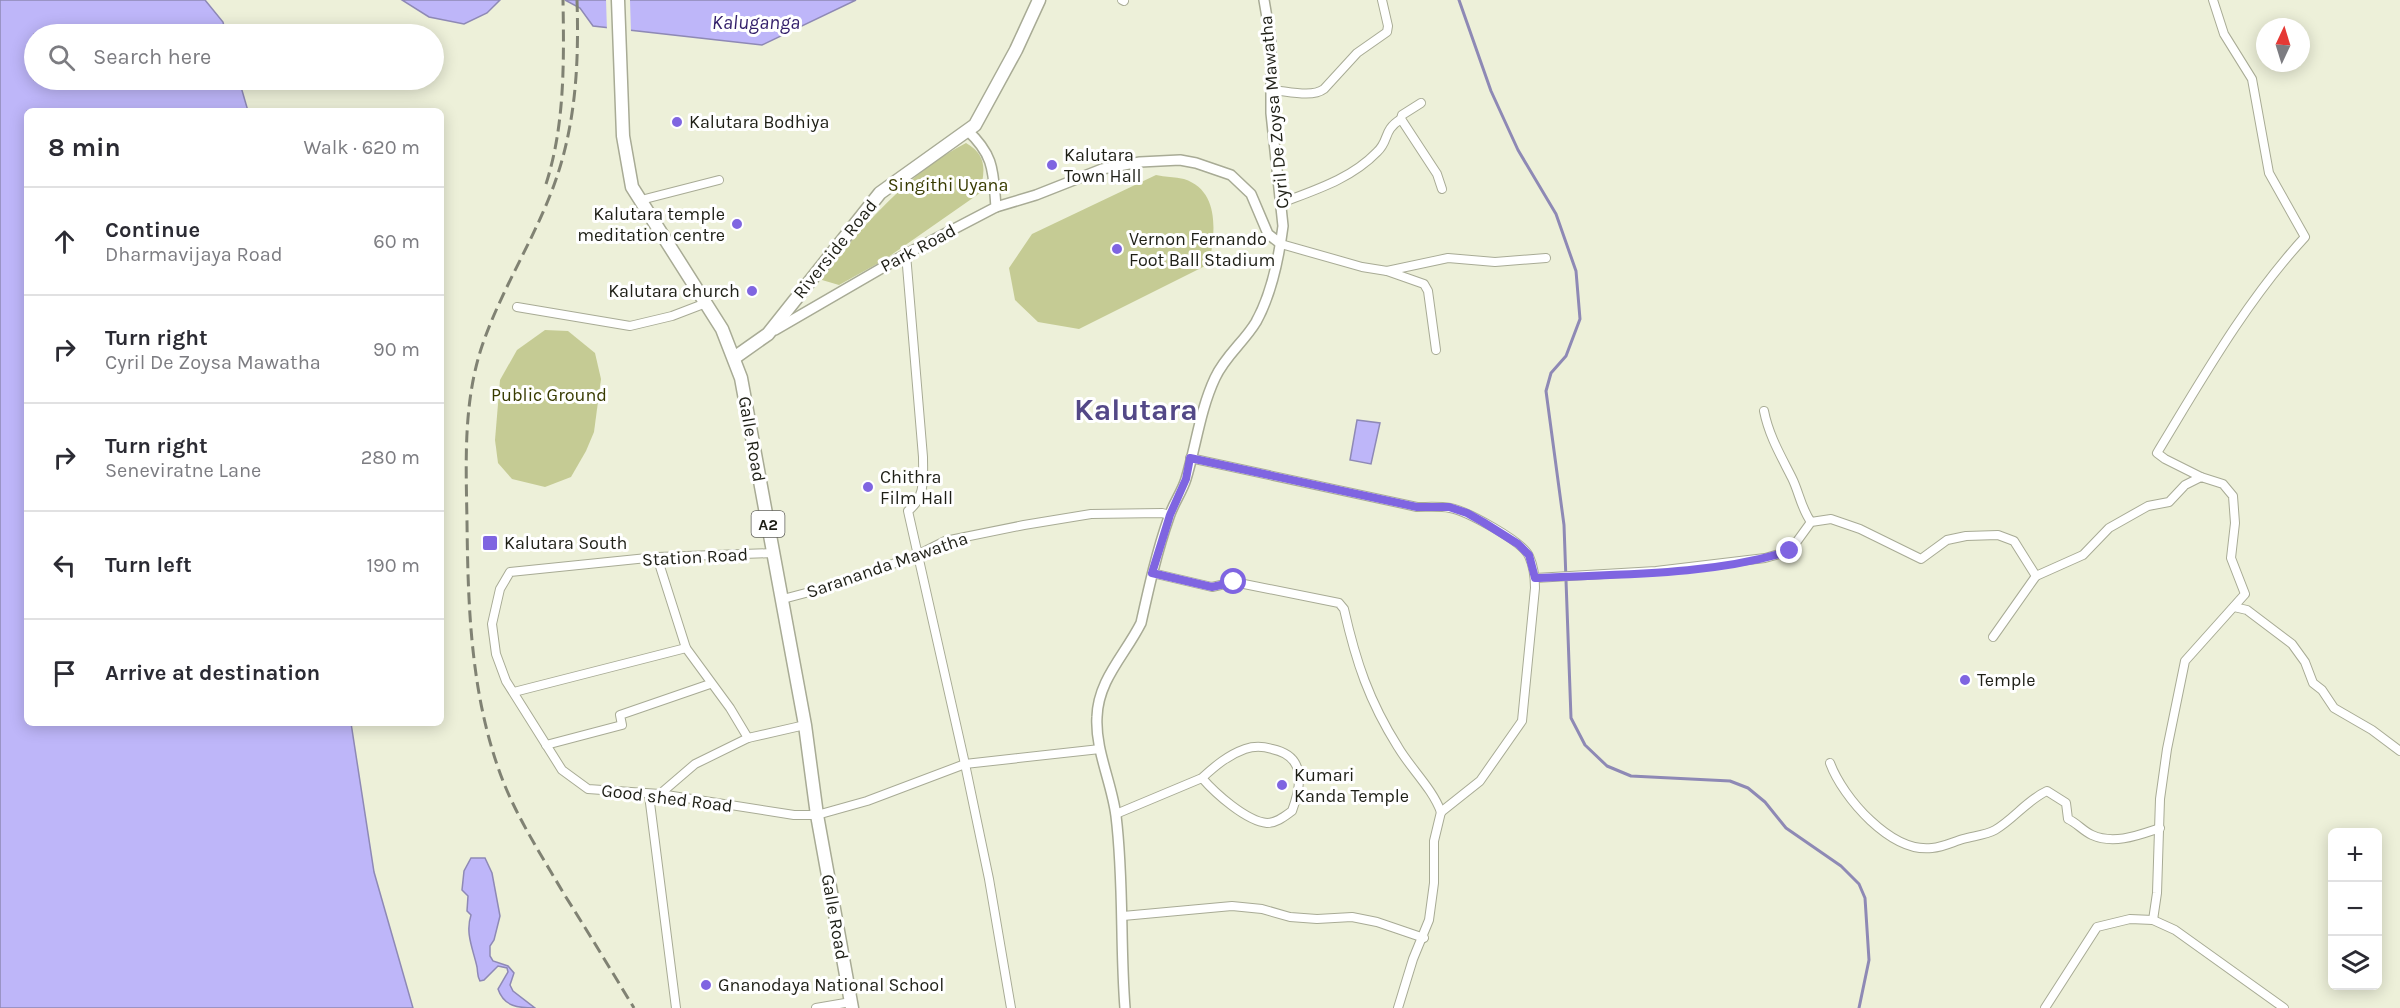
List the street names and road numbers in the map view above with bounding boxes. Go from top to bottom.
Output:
street label: Cyril De Zoysa Mawatha [1255,14,1293,210]
street label: Riverside Road [788,195,882,303]
street label: Park Road [877,219,959,277]
street label: Galle Road [734,394,770,484]
road number: A2 [752,511,784,537]
street label: Sarananda Mawatha [803,527,971,603]
street label: Station Road [641,543,749,571]
street label: Good shed Road [600,779,734,817]
street label: Galle Road [817,872,853,962]

